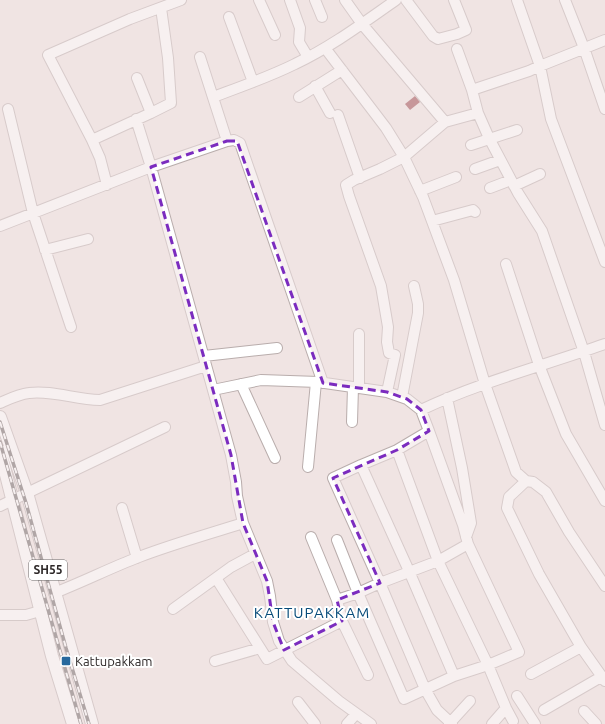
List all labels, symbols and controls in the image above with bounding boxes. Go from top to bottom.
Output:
road number: SH55 [29,560,67,580]
district label: KATTUPAKKAM [254,604,370,621]
place label: Kattupakkam [75,654,153,668]
marker: Kattupakkam [60,655,72,667]

